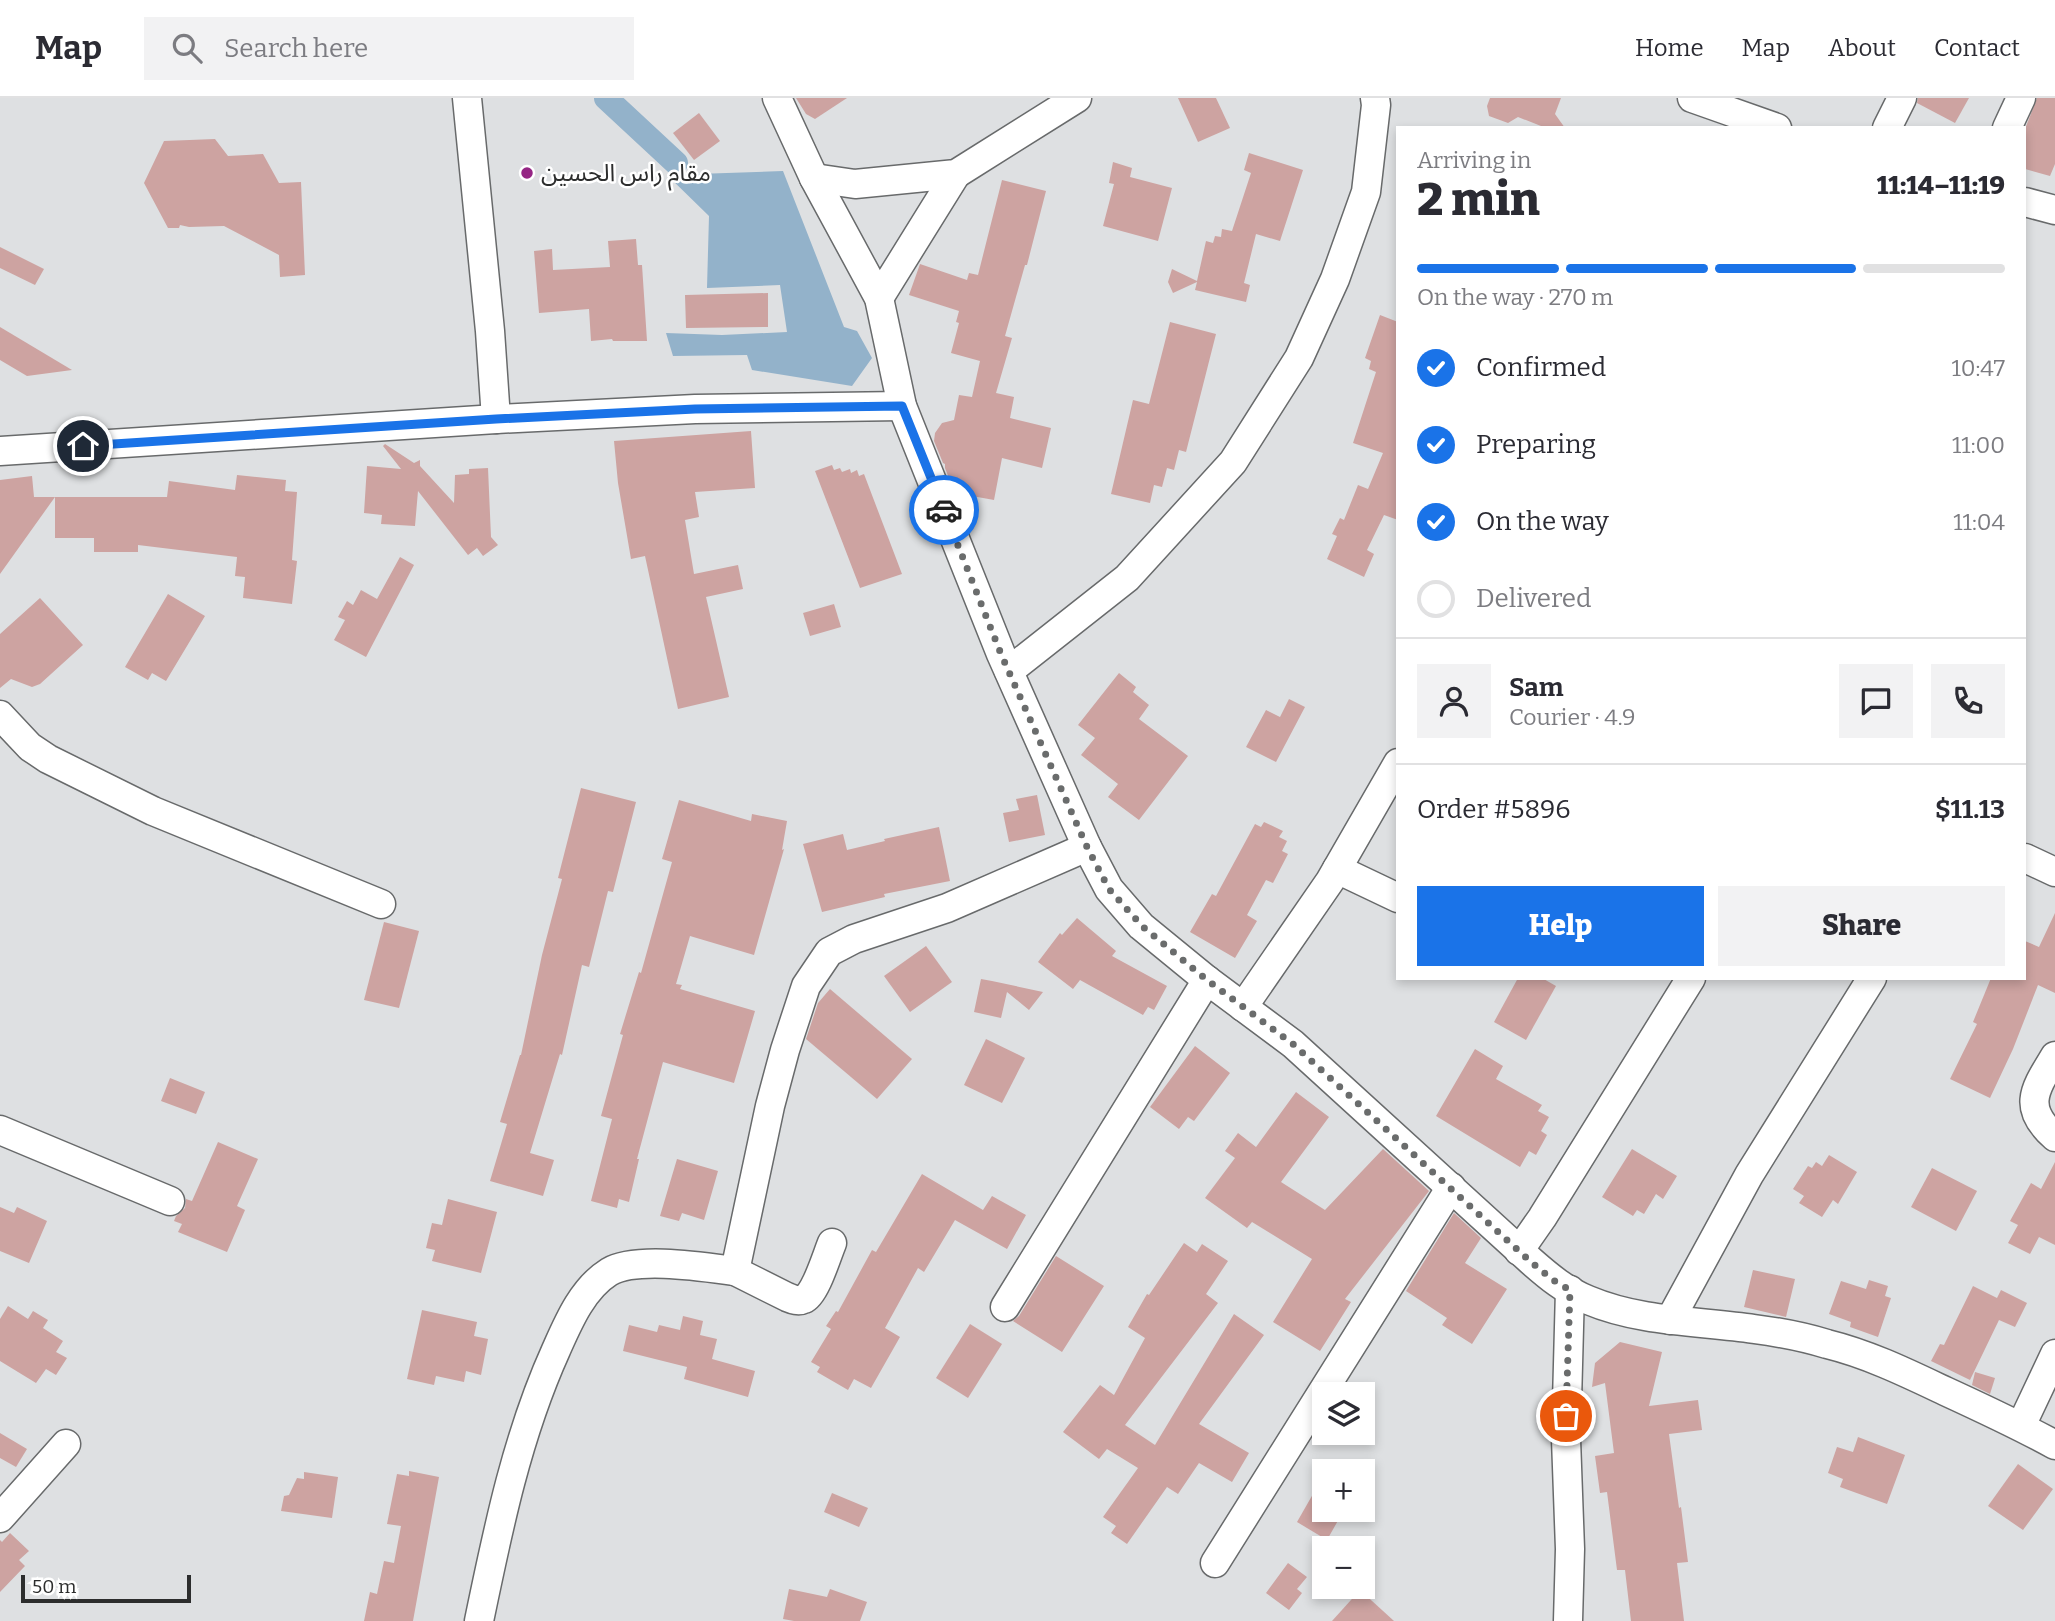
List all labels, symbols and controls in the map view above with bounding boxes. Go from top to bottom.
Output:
search box [144,17,634,80]
text: Map [35,28,102,68]
icon: search [168,29,206,67]
text: Search here [224,33,368,64]
text: Home [1635,34,1704,62]
text: Map [1742,34,1790,62]
text: About [1828,34,1896,62]
text: Contact [1934,34,2020,62]
text: Arriving in [1417,146,1531,174]
place label: مقام راس الحسين [541,159,711,191]
marker: مقام راس الحسين [519,165,535,181]
text: 11:14–11:19 [1877,170,2005,201]
text: 2 min [1417,172,1540,227]
text: On the way · 270 m [1417,283,1613,311]
icon: check [1417,349,1455,387]
text: Confirmed [1476,352,1606,383]
text: 10:47 [1951,354,2005,382]
pin [53,416,113,476]
icon: check [1417,426,1455,464]
icon: home [64,427,102,465]
text: Preparing [1476,429,1596,460]
text: 11:00 [1952,431,2005,459]
courier [909,475,979,545]
icon: car [925,491,963,529]
icon: check [1417,503,1455,541]
text: On the way [1476,506,1609,537]
text: 11:04 [1953,508,2005,536]
text: Delivered [1476,583,1591,614]
button: person [1417,664,1491,738]
button: chat [1839,664,1913,738]
button: phone [1931,664,2005,738]
text: Sam [1509,672,1564,703]
text: Courier · 4.9 [1509,703,1636,731]
text: Order #5896 [1417,794,1571,825]
text: $11.13 [1935,794,2005,825]
button: Help [1417,886,1704,966]
button: Share [1718,886,2005,966]
map controls [1312,1382,1375,1599]
button: layers [1312,1382,1375,1445]
pin [1536,1386,1596,1446]
icon: bag [1547,1397,1585,1435]
button: + [1312,1459,1375,1522]
button: − [1312,1536,1375,1599]
scale bar [21,1572,191,1604]
text: 50 m [32,1575,76,1598]

